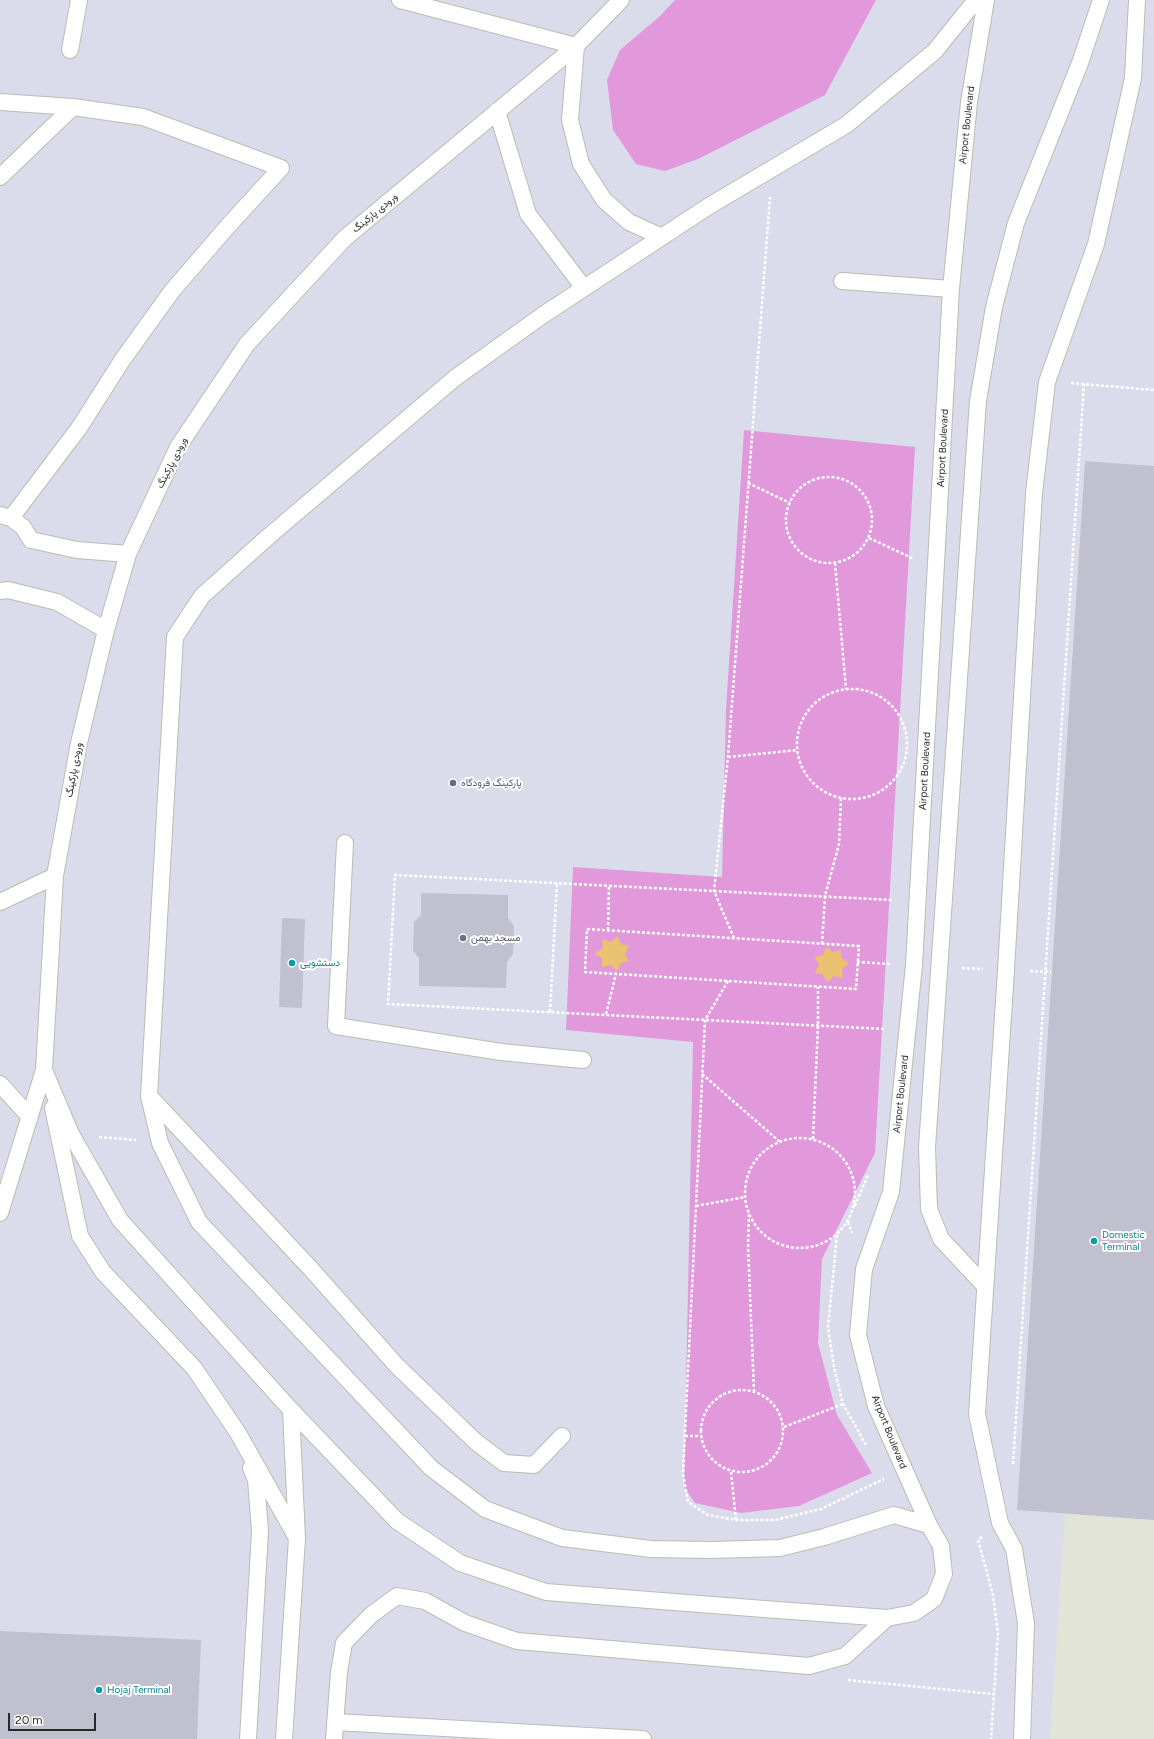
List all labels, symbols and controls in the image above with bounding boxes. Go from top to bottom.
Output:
street label: Airport Boulevard [957,85,977,165]
street label: ورودی پارکینگ [350,191,400,235]
street label: Airport Boulevard [935,409,951,487]
street label: ورودی پارکینگ [154,436,190,490]
street label: Airport Boulevard [917,732,933,810]
street label: ورودی پارکینگ [63,742,85,798]
place label: پارکینگ فرودگاه [461,777,522,789]
marker: پارکینگ فرودگاه [448,778,458,788]
place label: مسجد بهمن [471,932,520,944]
marker: مسجد بهمن [458,933,468,943]
place label: دستشویی [300,957,340,969]
marker: دستشویی [287,958,297,968]
street label: Airport Boulevard [891,1054,911,1134]
place label: Domestic Terminal [1102,1229,1145,1252]
marker: Domestic Terminal [1089,1236,1099,1246]
street label: Airport Boulevard [869,1393,909,1471]
place label: Hojaj Terminal [107,1684,171,1696]
marker: Hojaj Terminal [94,1685,104,1695]
scale bar [10,1705,98,1731]
text: 20 m [15,1713,43,1727]

